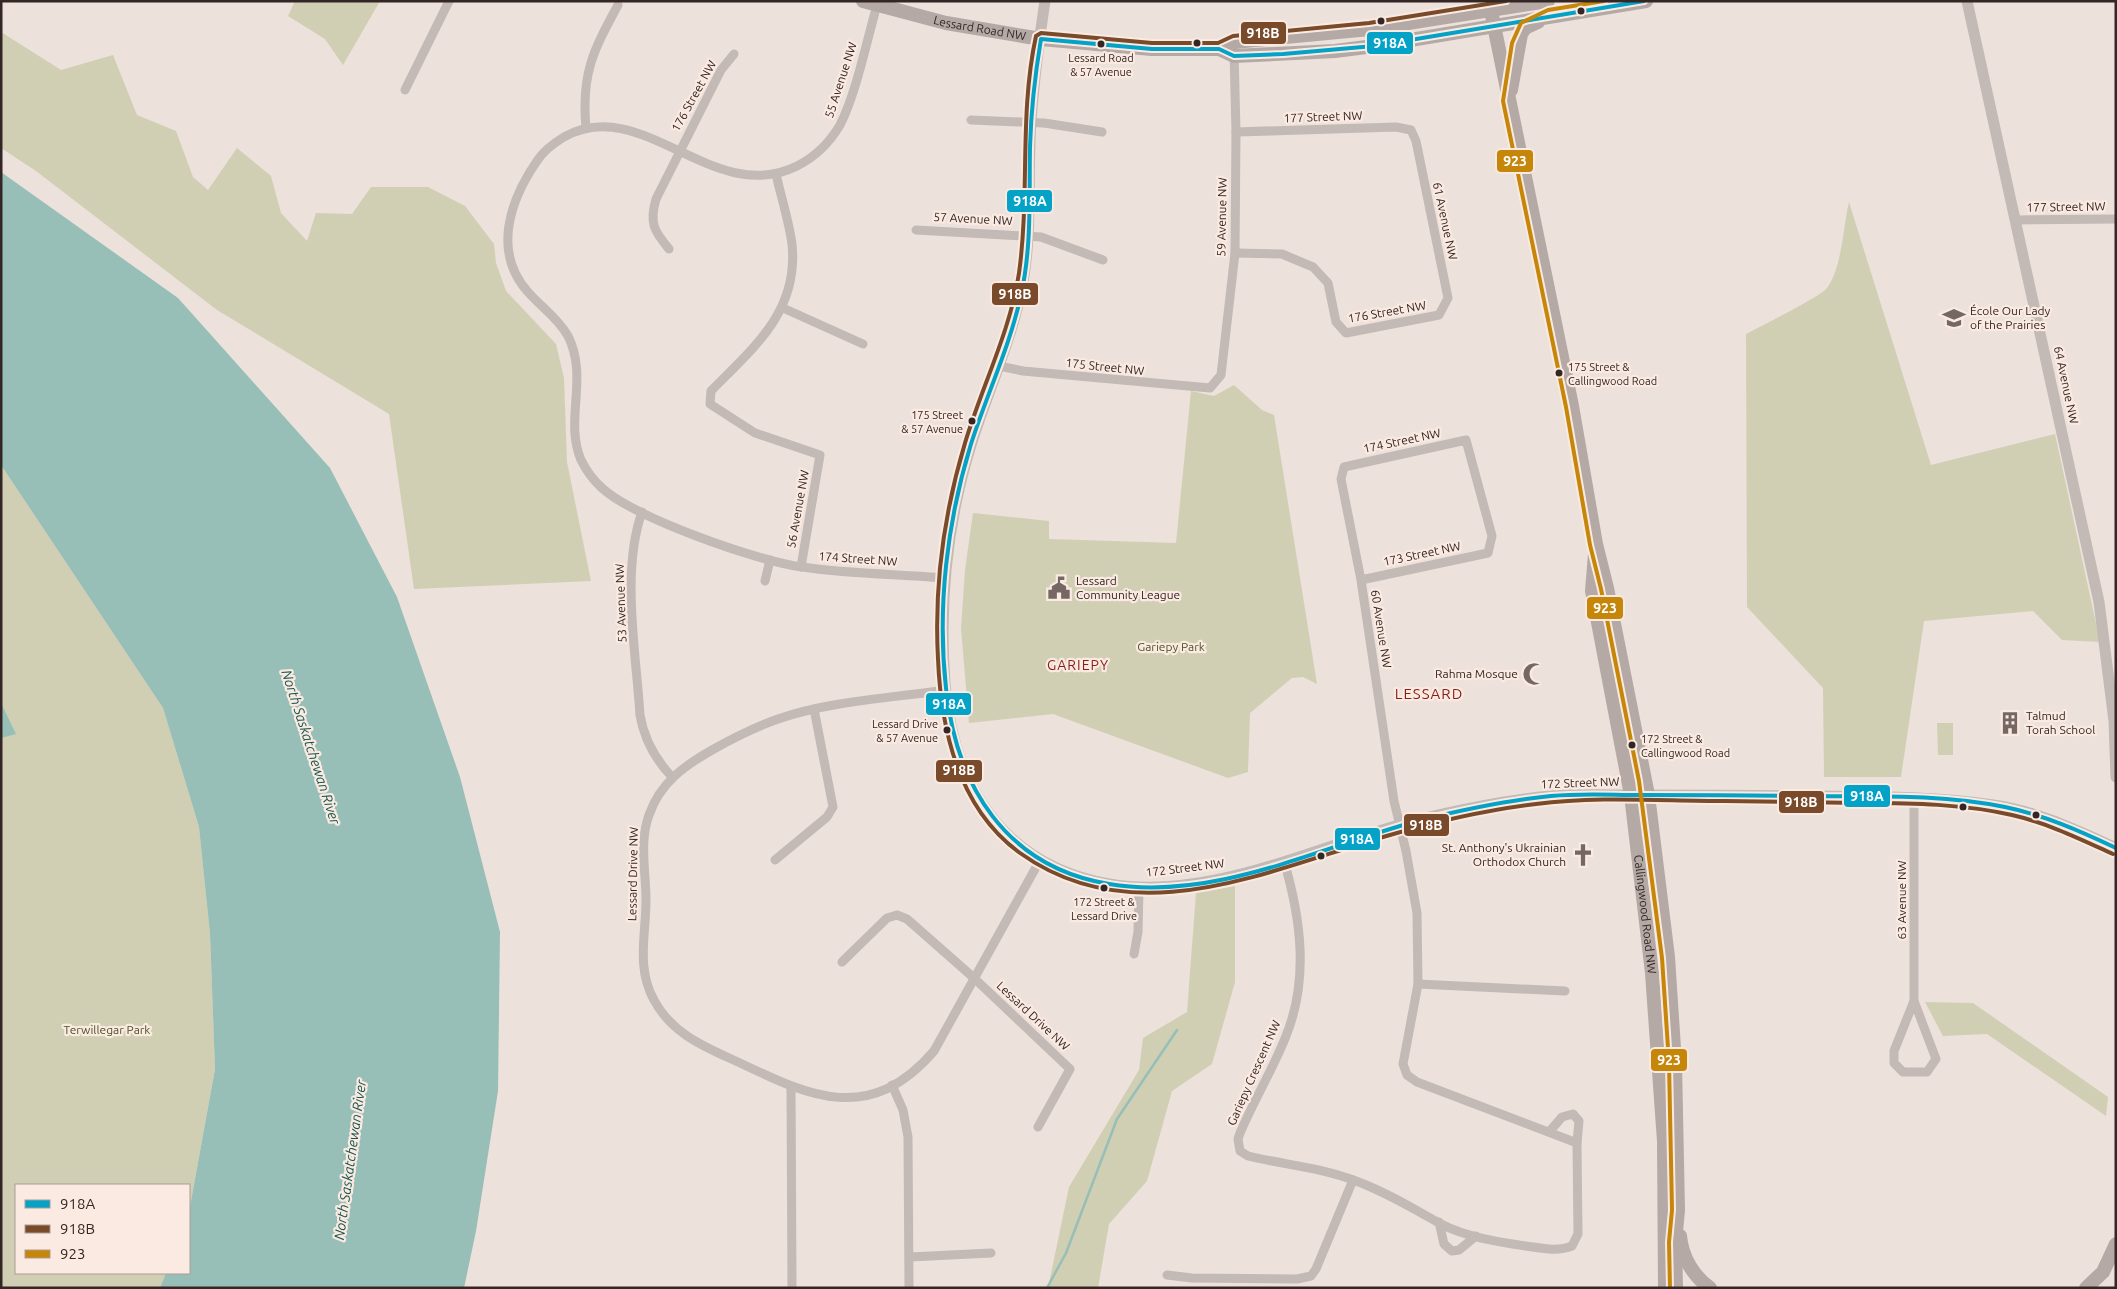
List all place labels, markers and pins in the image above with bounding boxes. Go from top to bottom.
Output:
unlabelled marker [1576,6,1586,16]
unlabelled marker [1376,16,1386,26]
unlabelled marker [1192,38,1202,48]
marker: Lessard Road & 57 Avenue [1096,39,1106,49]
place label: Lessard Road & 57 Avenue [1068,52,1134,78]
place label: École Our Lady of the Prairies [1970,304,2051,331]
school or university icon: École Our Lady of the Prairies [1941,305,1967,331]
place label: 175 Street & Callingwood Road [1568,361,1657,387]
marker: 175 Street & Callingwood Road [1554,368,1564,378]
place label: 175 Street & 57 Avenue [901,409,964,435]
marker: 175 Street & 57 Avenue [967,416,977,426]
place label: Lessard Community League [1076,574,1180,601]
public building icon: Lessard Community League [1046,575,1072,601]
mosque icon: Rahma Mosque [1521,661,1547,687]
place label: Rahma Mosque [1435,667,1518,680]
place label: Talmud Torah School [2026,709,2095,736]
building icon: Talmud Torah School [1997,710,2023,736]
place label: Lessard Drive & 57 Avenue [872,718,938,744]
marker: Lessard Drive & 57 Avenue [942,725,952,735]
place label: 172 Street & Callingwood Road [1641,733,1730,759]
marker: 172 Street & Callingwood Road [1627,740,1637,750]
unlabelled marker [1958,802,1968,812]
unlabelled marker [2031,810,2041,820]
place label: St. Anthony's Ukrainian Orthodox Church [1442,841,1566,868]
church icon: St. Anthony's Ukrainian Orthodox Church [1570,842,1596,868]
unlabelled marker [1316,851,1326,861]
marker: 172 Street & Lessard Drive [1099,883,1109,893]
place label: 172 Street & Lessard Drive [1071,896,1137,922]

